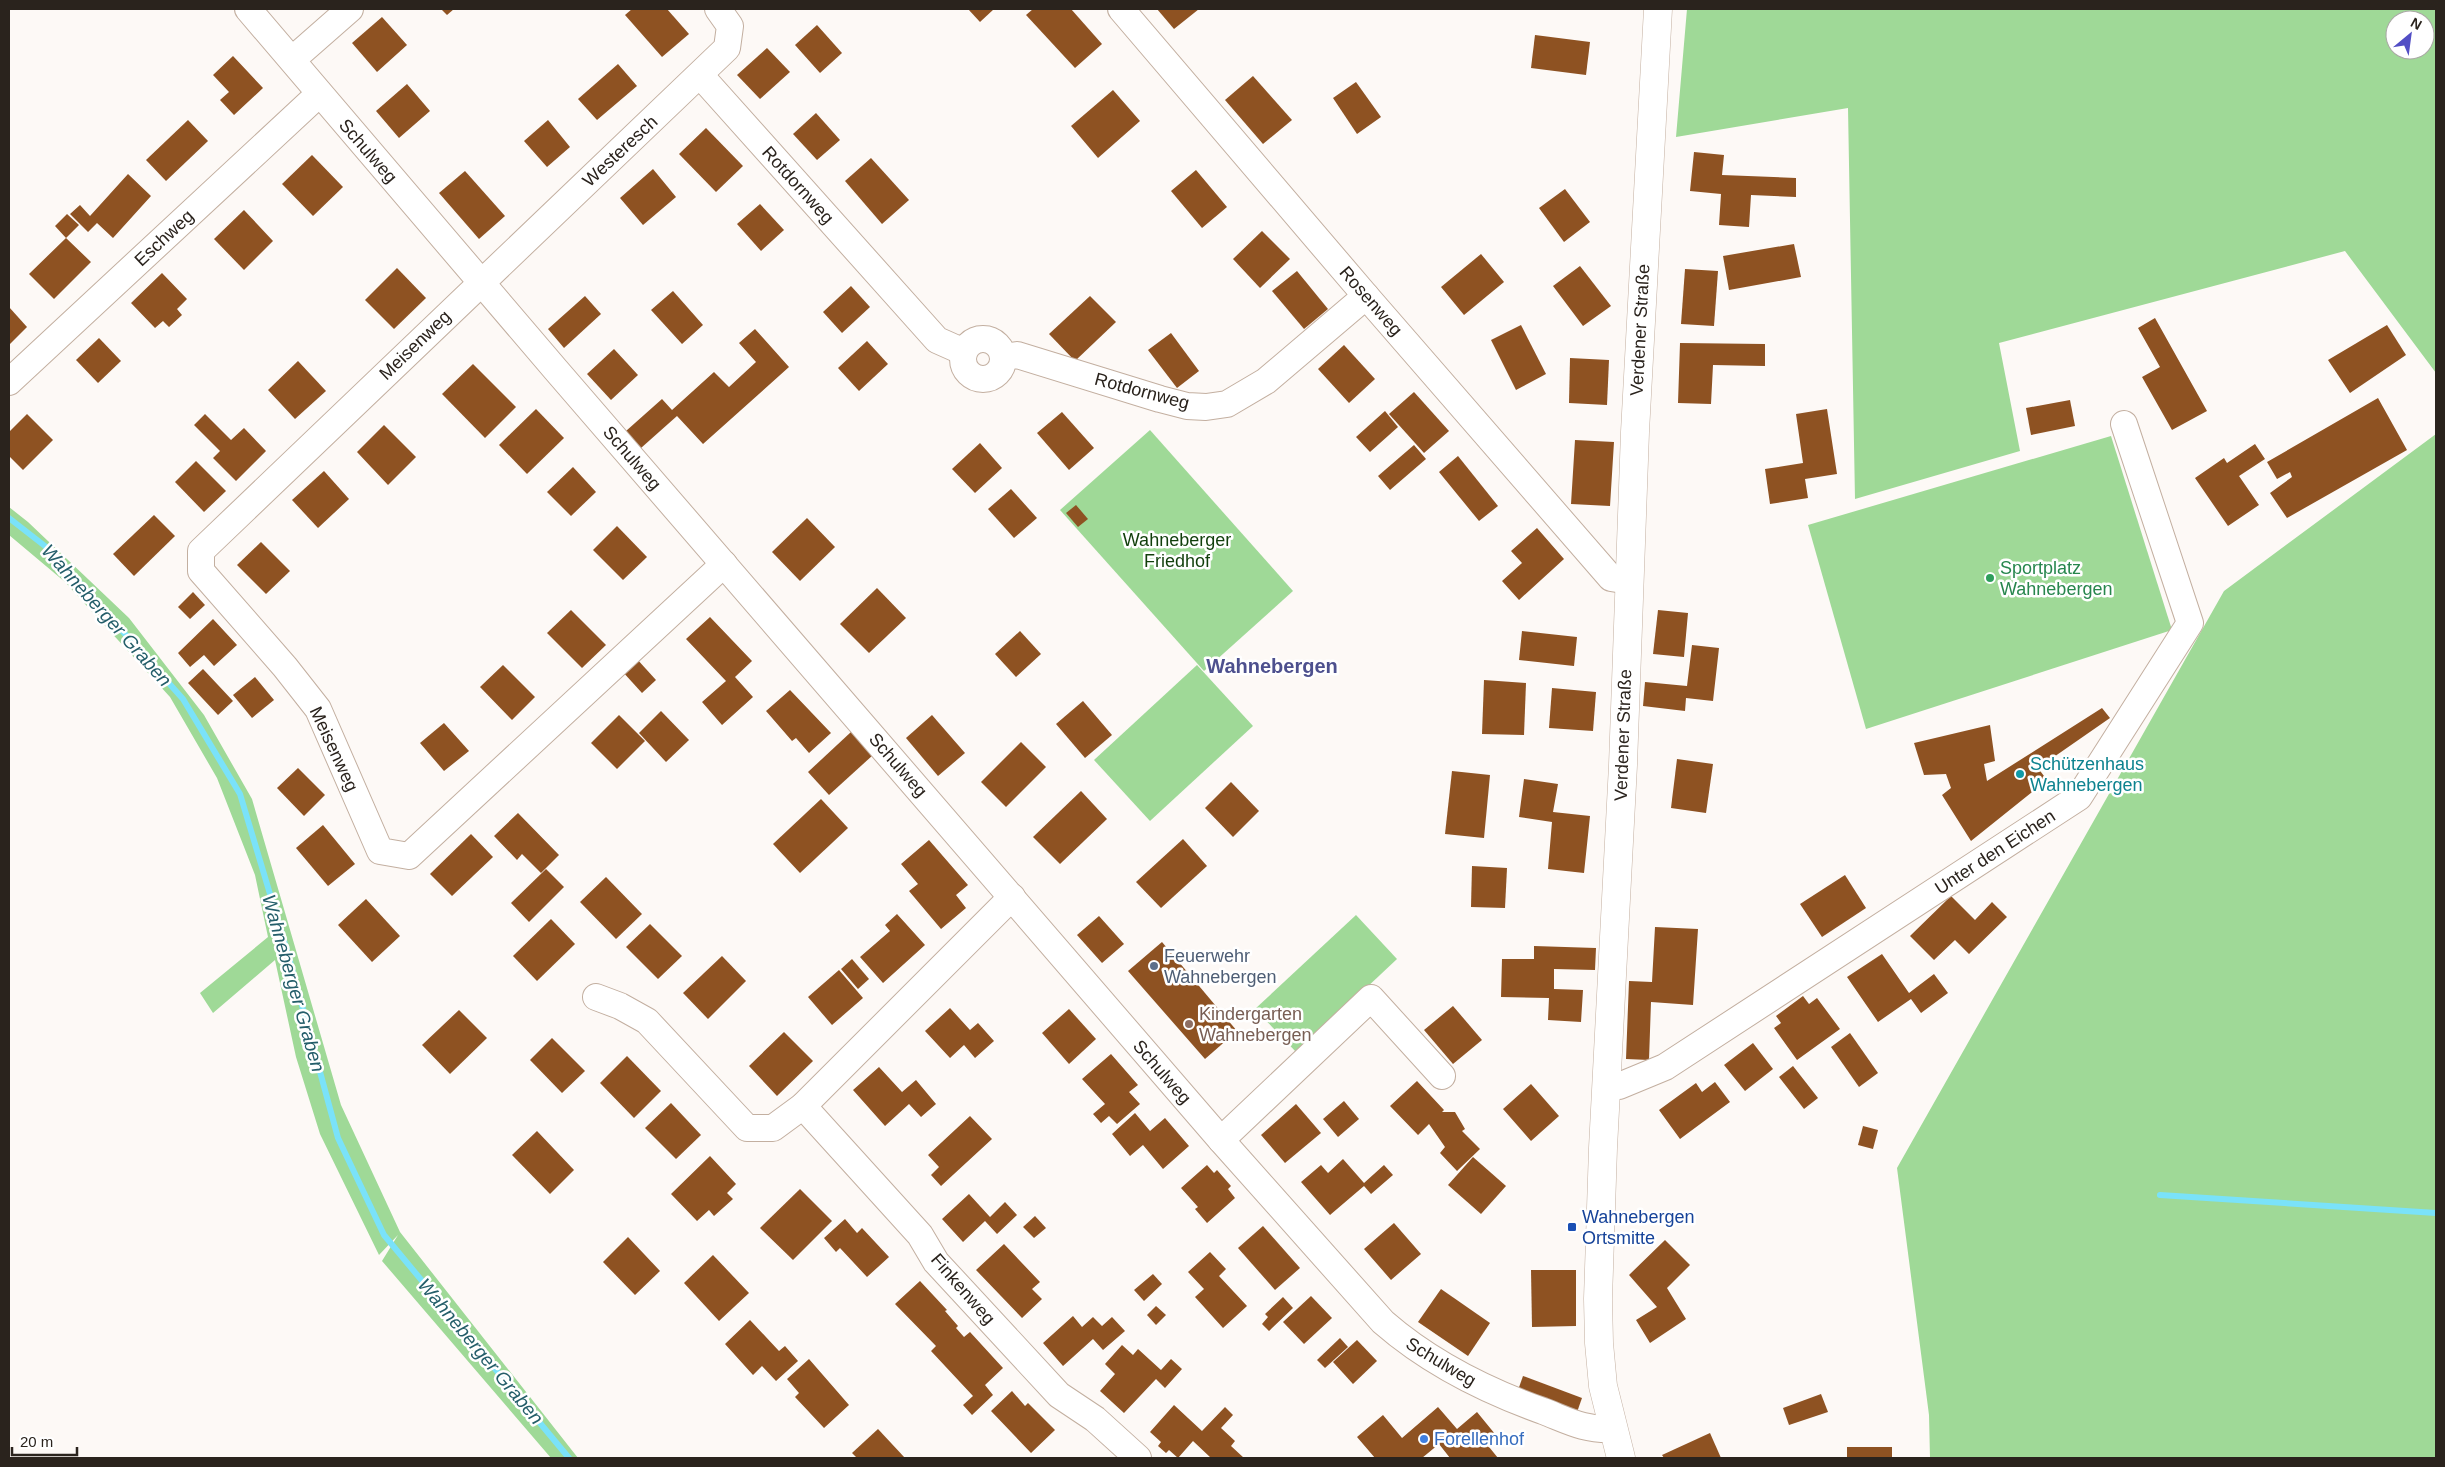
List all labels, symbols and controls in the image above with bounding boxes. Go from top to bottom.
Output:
north arrow [2385,10,2435,60]
text: N [2408,14,2425,33]
street label: Westeresch [579,111,661,191]
street label: Schulweg [335,115,401,187]
street label: Rotdornweg [758,142,838,228]
street label: Eschweg [130,206,198,270]
street label: Rosenweg [1336,262,1406,340]
street label: Verdener Straße [1627,264,1653,396]
street label: Meisenweg [375,306,455,384]
street label: Rotdornweg [1093,369,1191,413]
street label: Schulweg [599,422,665,494]
park label: Wahneberger Friedhof [1123,530,1231,571]
water label: Wahneberger Graben [37,540,176,691]
place label: Sportplatz Wahnebergen [2000,558,2112,599]
marker: Sportplatz Wahnebergen [1984,572,1996,584]
district label: Wahnebergen [1206,655,1338,677]
street label: Verdener Straße [1611,669,1635,801]
street label: Meisenweg [306,704,362,794]
street label: Schulweg [865,729,931,801]
place label: Schützenhaus Wahnebergen [2030,754,2144,795]
marker: Schützenhaus Wahnebergen [2014,768,2026,780]
street label: Unter den Eichen [1931,806,2059,898]
water label: Wahneberger Graben [258,892,329,1074]
place label: Feuerwehr Wahnebergen [1164,946,1276,987]
marker: Feuerwehr Wahnebergen [1148,960,1160,972]
place label: Kindergarten Wahnebergen [1199,1004,1311,1045]
marker: Kindergarten Wahnebergen [1183,1018,1195,1030]
street label: Schulweg [1129,1036,1195,1108]
place label: Wahnebergen Ortsmitte [1582,1207,1694,1248]
marker: Wahnebergen Ortsmitte [1566,1221,1578,1233]
street label: Finkenweg [927,1250,999,1328]
water label: Wahneberger Graben [414,1274,548,1428]
street label: Schulweg [1402,1333,1480,1391]
scale bar [12,1424,78,1456]
place label: Forellenhof [1434,1429,1525,1449]
text: 20 m [20,1433,53,1450]
marker: Forellenhof [1418,1433,1430,1445]

